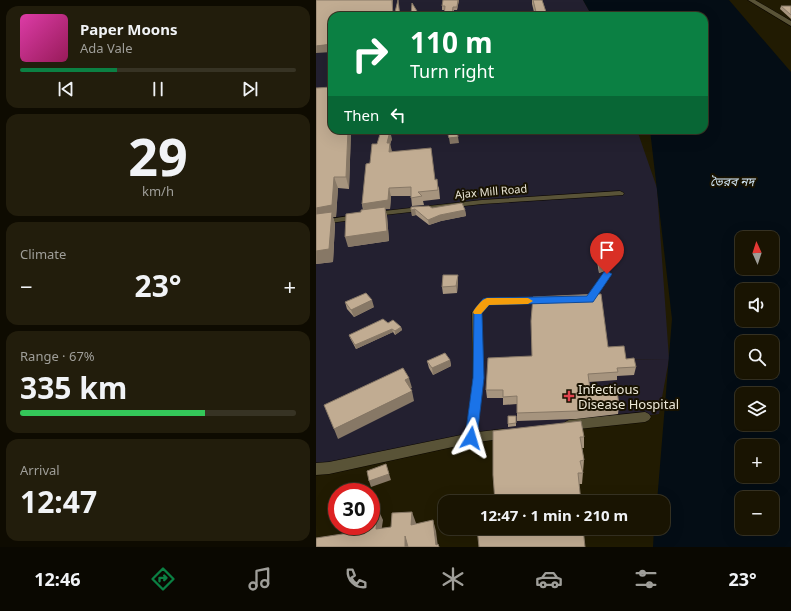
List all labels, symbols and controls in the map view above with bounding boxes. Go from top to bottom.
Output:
text: Paper Moons [80,19,178,39]
text: 110 m [410,23,493,61]
icon: right [344,28,396,80]
text: Ada Vale [80,39,133,57]
text: Turn right [410,59,494,83]
icon: previous [55,78,77,100]
icon: pause [147,78,169,100]
icon: next [239,78,261,100]
icon: left [387,104,409,126]
text: Then [344,105,379,125]
text: 29 [128,120,188,191]
water label: ভৈরব নদ [710,173,756,190]
street label: Ajax Mill Road [454,180,528,202]
text: km/h [142,182,174,200]
north arrow [735,231,779,275]
map controls [735,231,779,535]
pin [590,233,624,274]
icon: arrive [596,239,618,261]
text: Climate [20,245,66,263]
text: 23° [134,265,182,306]
text: − [20,271,33,301]
text: + [283,271,296,301]
button: sound [735,283,779,327]
button: search [735,335,779,379]
text: Range · 67% [20,347,95,365]
text: 335 km [20,367,127,408]
place label: Infectious Disease Hospital [578,380,679,413]
button: layers [735,387,779,431]
marker: Infectious Disease Hospital [563,390,575,402]
position arrow [450,417,492,459]
button: + [735,439,779,483]
text: Arrival [20,461,60,479]
text: 12:47 [20,481,97,522]
speed limit sign: 30 [328,483,380,535]
button: − [735,491,779,535]
text: 12:47 · 1 min · 210 m [480,505,628,525]
icon: directions [149,565,177,593]
icon: music [246,565,274,593]
icon: phone [342,565,370,593]
icon: climate [439,565,467,593]
icon: car [535,565,563,593]
icon: filters [632,565,660,593]
text: 12:46 [34,567,81,591]
text: 23° [728,567,757,591]

